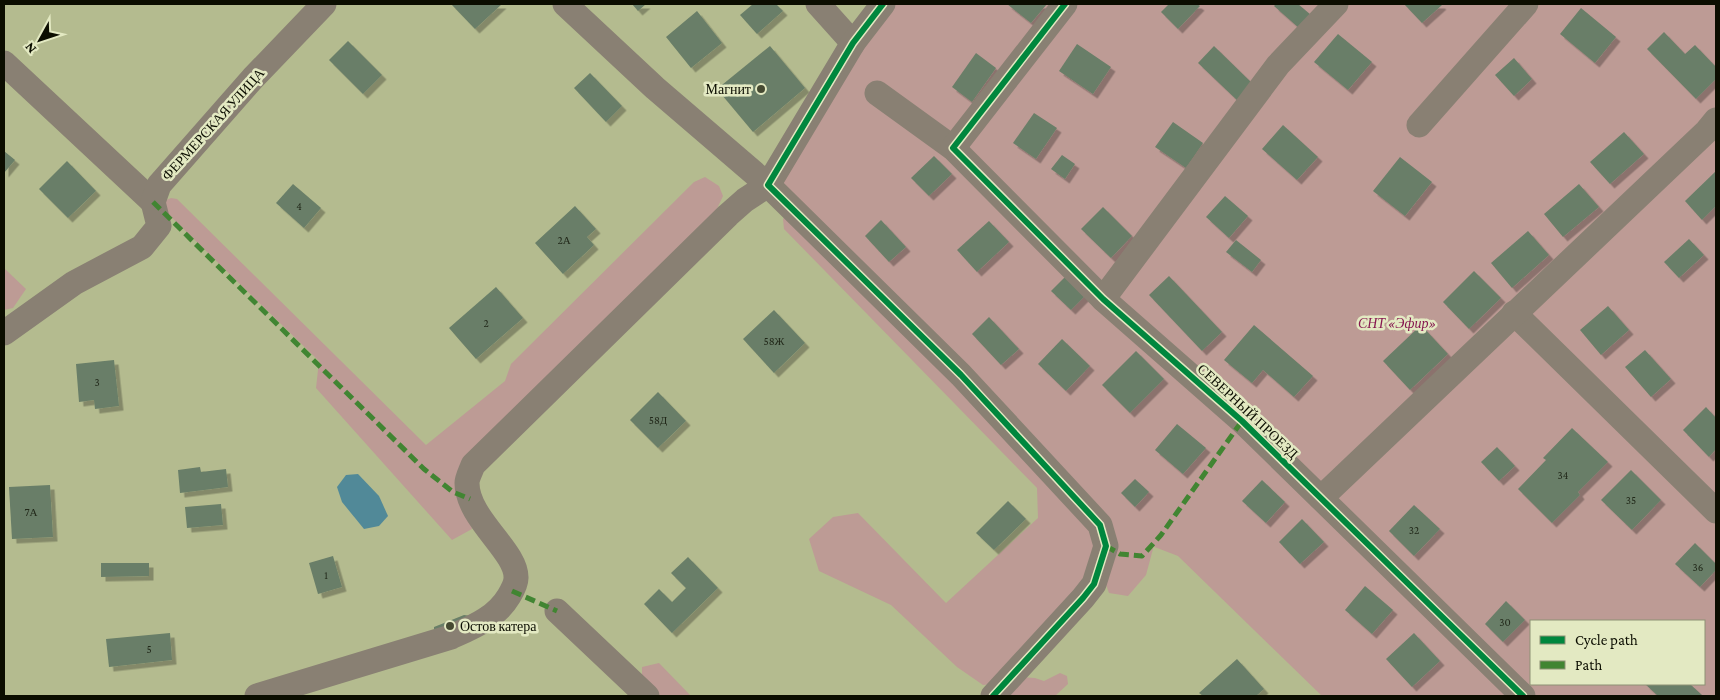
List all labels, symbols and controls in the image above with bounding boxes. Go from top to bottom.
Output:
north arrow [15,15,65,65]
text: N [21,39,39,57]
street label: ФЕРМЕРСКАЯ УЛИЦА [158,64,268,183]
place label: Магнит [705,81,751,97]
marker: Магнит [755,83,767,95]
house number: 4 [296,200,302,212]
house number: 2А [557,234,571,246]
park label: СНТ «Эфир» [1358,315,1436,331]
house number: 2 [483,317,489,329]
house number: 58Ж [764,335,785,347]
street label: СЕВЕРНЫЙ ПРОЕЗД [1195,360,1302,462]
house number: 3 [94,376,100,388]
house number: 58Д [649,414,668,426]
house number: 34 [1558,469,1569,481]
house number: 35 [1626,494,1636,506]
house number: 7А [24,506,38,518]
house number: 32 [1409,524,1419,536]
house number: 36 [1693,561,1703,573]
house number: 1 [324,569,328,581]
house number: 30 [1499,616,1511,628]
place label: Остов катера [460,618,537,634]
marker: Остов катера [444,620,456,632]
legend [1530,620,1705,685]
text: Cycle path [1575,632,1638,649]
house number: 5 [146,643,152,655]
text: Path [1575,657,1602,673]

